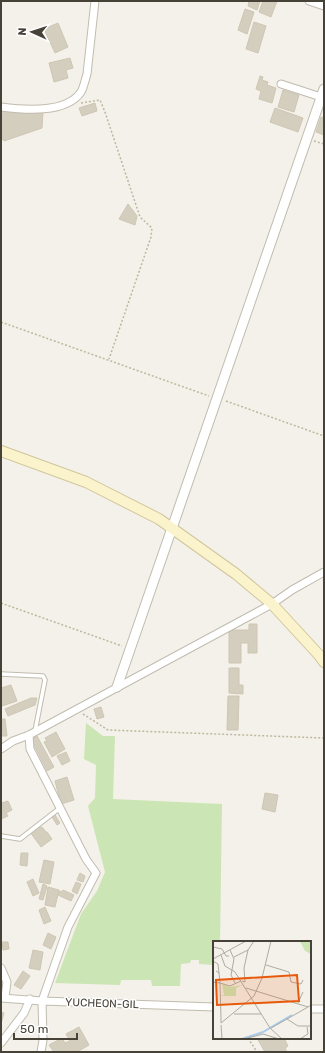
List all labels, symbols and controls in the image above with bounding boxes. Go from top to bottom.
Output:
north arrow [12,12,52,52]
text: N [16,27,29,36]
inset map [213,941,311,1039]
street label: YUCHEON-GIL [65,996,139,1011]
scale bar [14,1015,77,1041]
text: 50 m [20,1022,48,1036]

